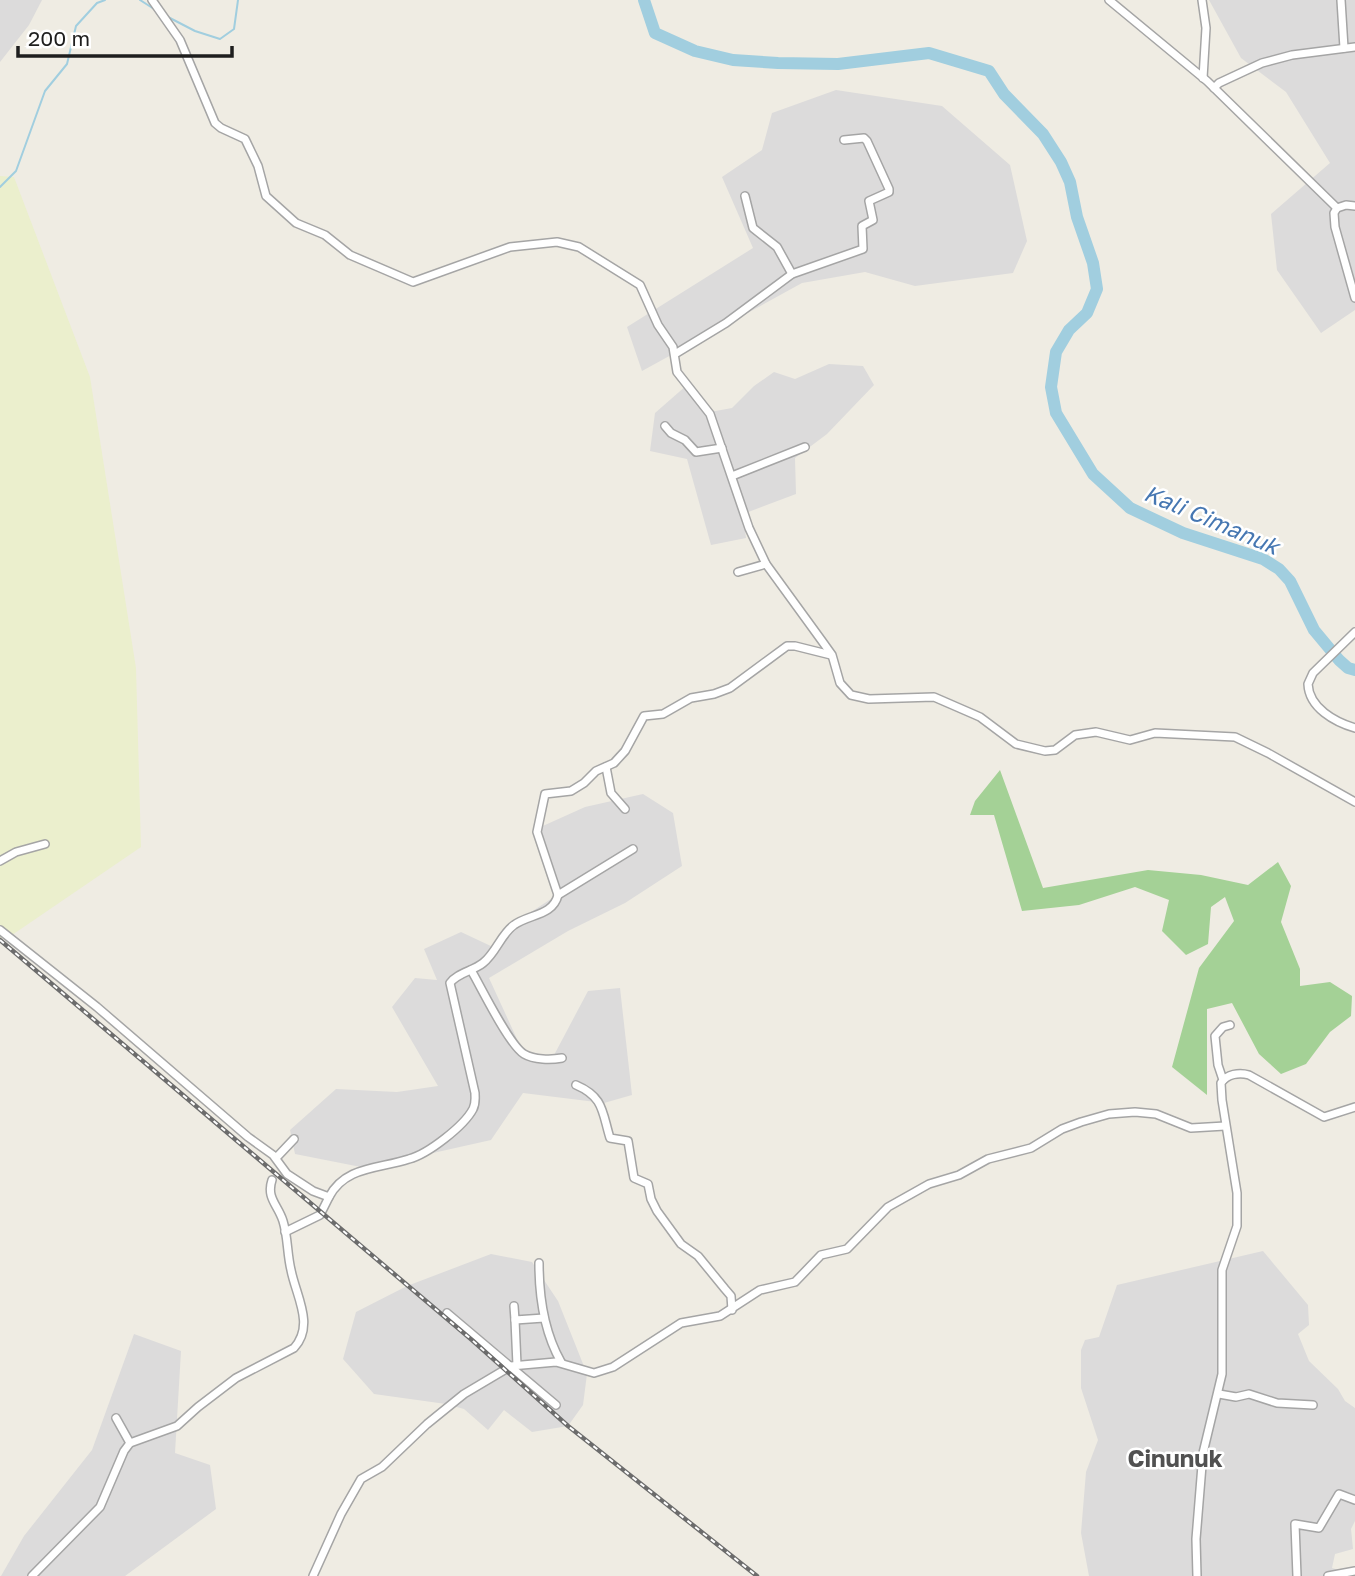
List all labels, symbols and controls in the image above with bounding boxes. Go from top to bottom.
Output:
scale bar [18,14,231,58]
text: 200 m [28,25,90,51]
water label: Kali Cimanuk [1140,478,1286,561]
district label: Cinunuk [1127,1443,1223,1472]

